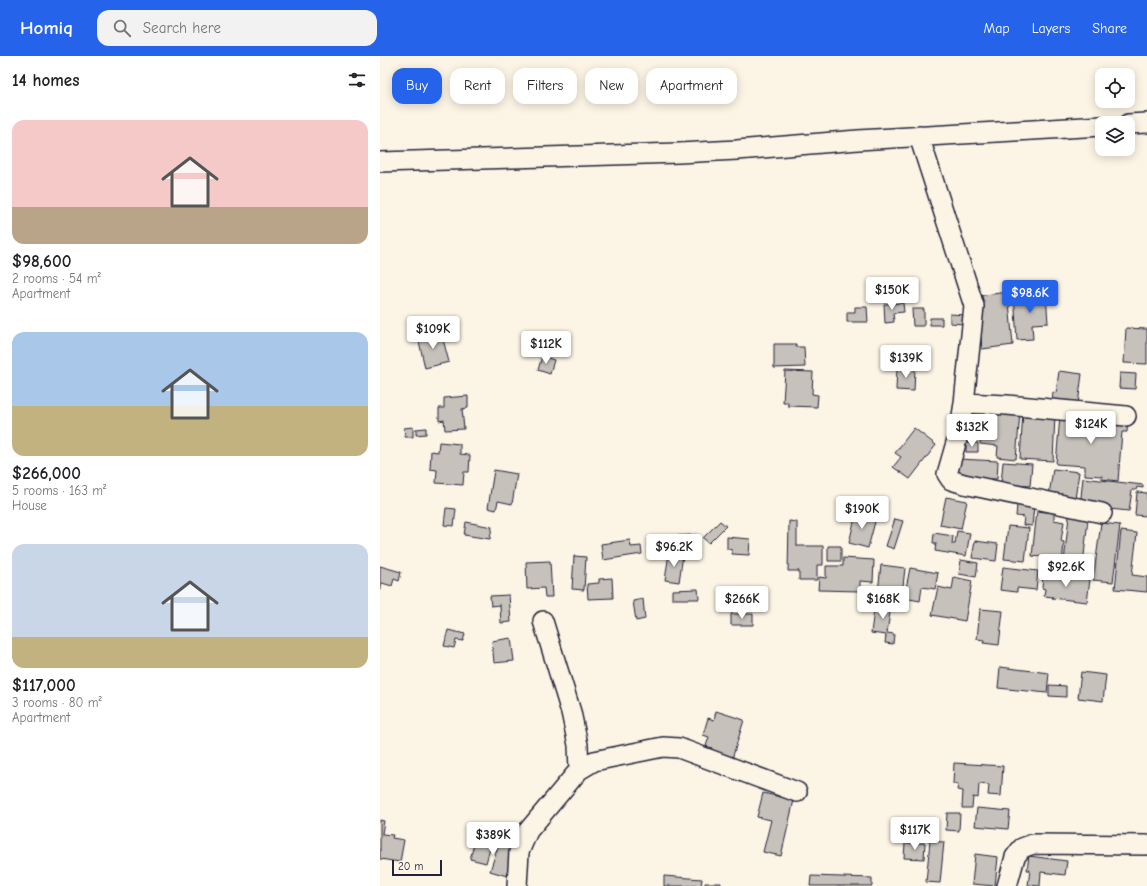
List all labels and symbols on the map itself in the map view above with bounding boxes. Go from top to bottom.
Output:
pin: $150K [864,277,920,311]
pin: $98.6K [997,280,1063,314]
pin: $109K [405,316,461,350]
pin: $112K [518,331,574,365]
pin: $139K [878,345,934,379]
pin: $124K [1063,411,1119,445]
pin: $132K [944,414,1000,448]
pin: $190K [834,496,890,530]
pin: $96.2K [641,534,707,568]
pin: $92.6K [1033,554,1099,588]
pin: $266K [714,586,770,620]
pin: $168K [855,586,911,620]
pin: $117K [887,817,943,851]
pin: $389K [465,822,521,856]
scale bar [392,858,442,877]

